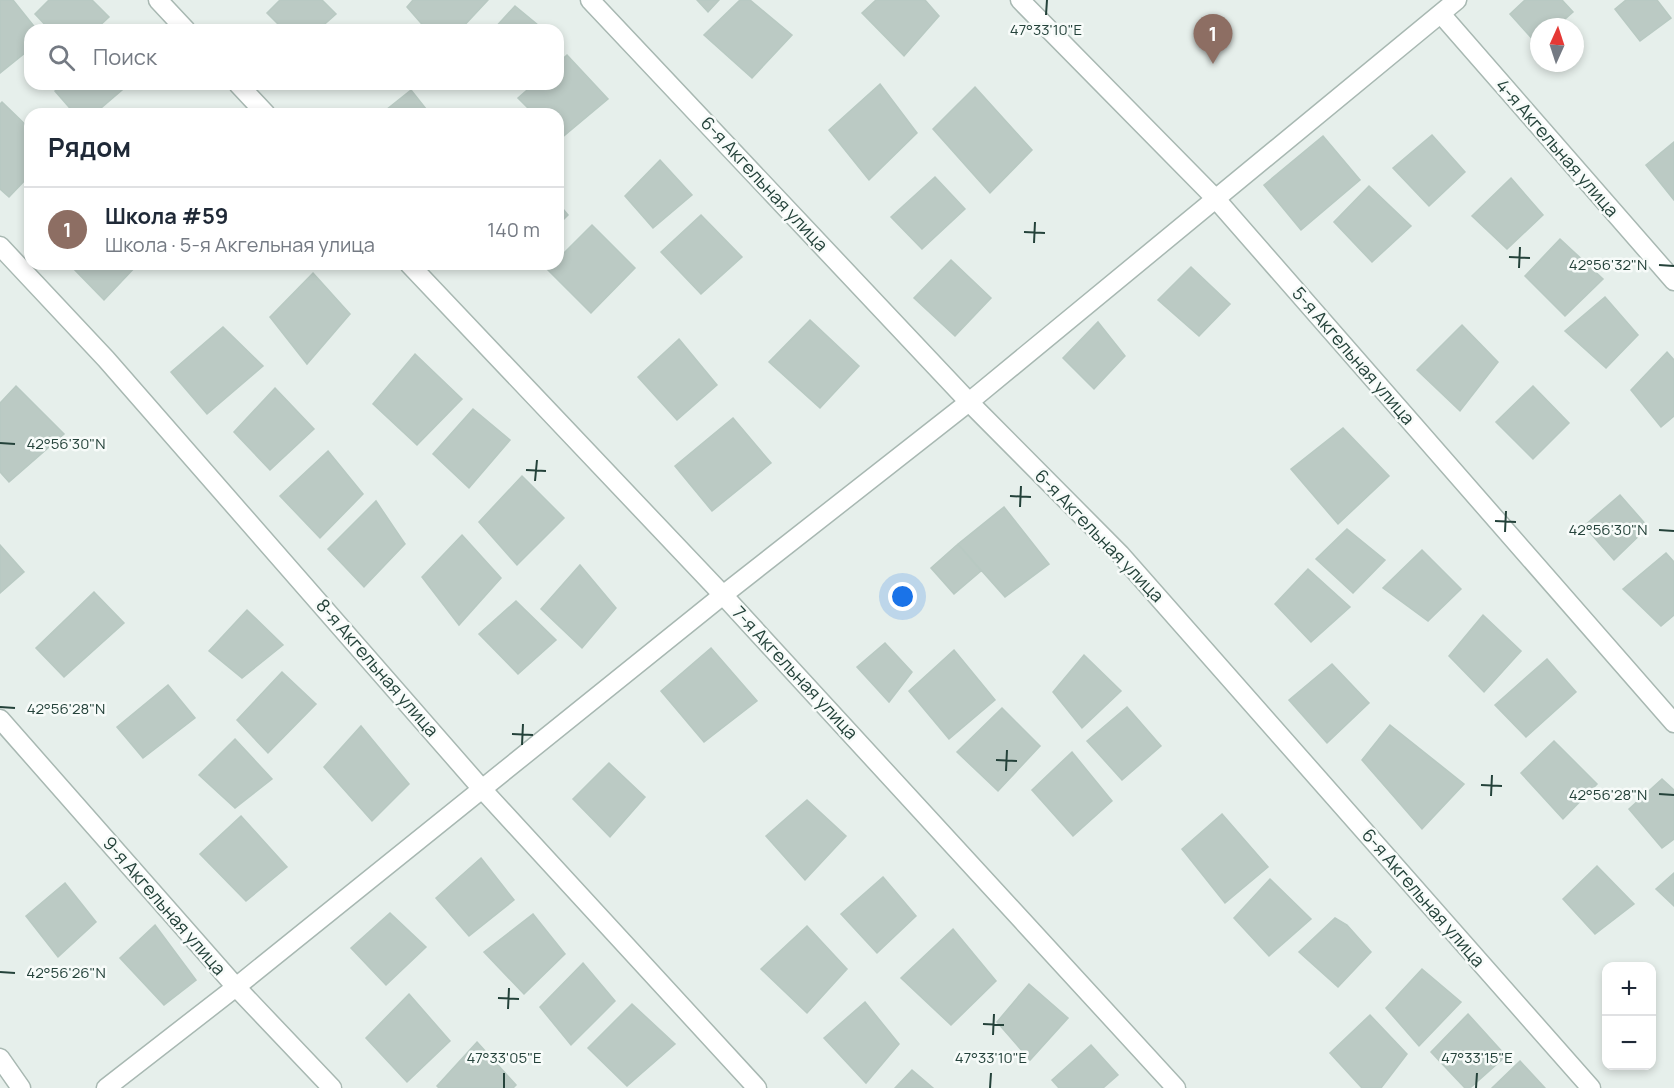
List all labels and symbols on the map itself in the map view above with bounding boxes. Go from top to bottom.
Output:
pin: 1 [1194,14,1232,64]
north arrow [1530,18,1584,72]
text: 47°33'10"E [1010,19,1082,40]
street label: 4-я Акгельная улица [1491,73,1624,222]
street label: 6-я Акгельная улица [696,111,834,256]
text: 42°56'32"N [1569,254,1647,275]
street label: 5-я Акгельная улица [1287,281,1420,429]
text: 42°56'30"N [27,433,105,454]
street label: 6-я Акгельная улица [1030,464,1170,607]
text: 42°56'30"N [1569,519,1647,540]
your location [888,582,917,611]
street label: 8-я Акгельная улица [311,593,444,741]
street label: 7-я Акгельная улица [728,601,864,744]
text: 42°56'28"N [27,698,105,719]
text: 42°56'28"N [1569,784,1647,805]
street label: 6-я Акгельная улица [1357,823,1491,972]
street label: 9-я Акгельная улица [98,831,232,980]
text: 42°56'26"N [26,962,106,983]
text: 47°33'05"E [466,1047,542,1068]
text: 47°33'10"E [955,1047,1027,1068]
text: 47°33'15"E [1441,1047,1513,1068]

